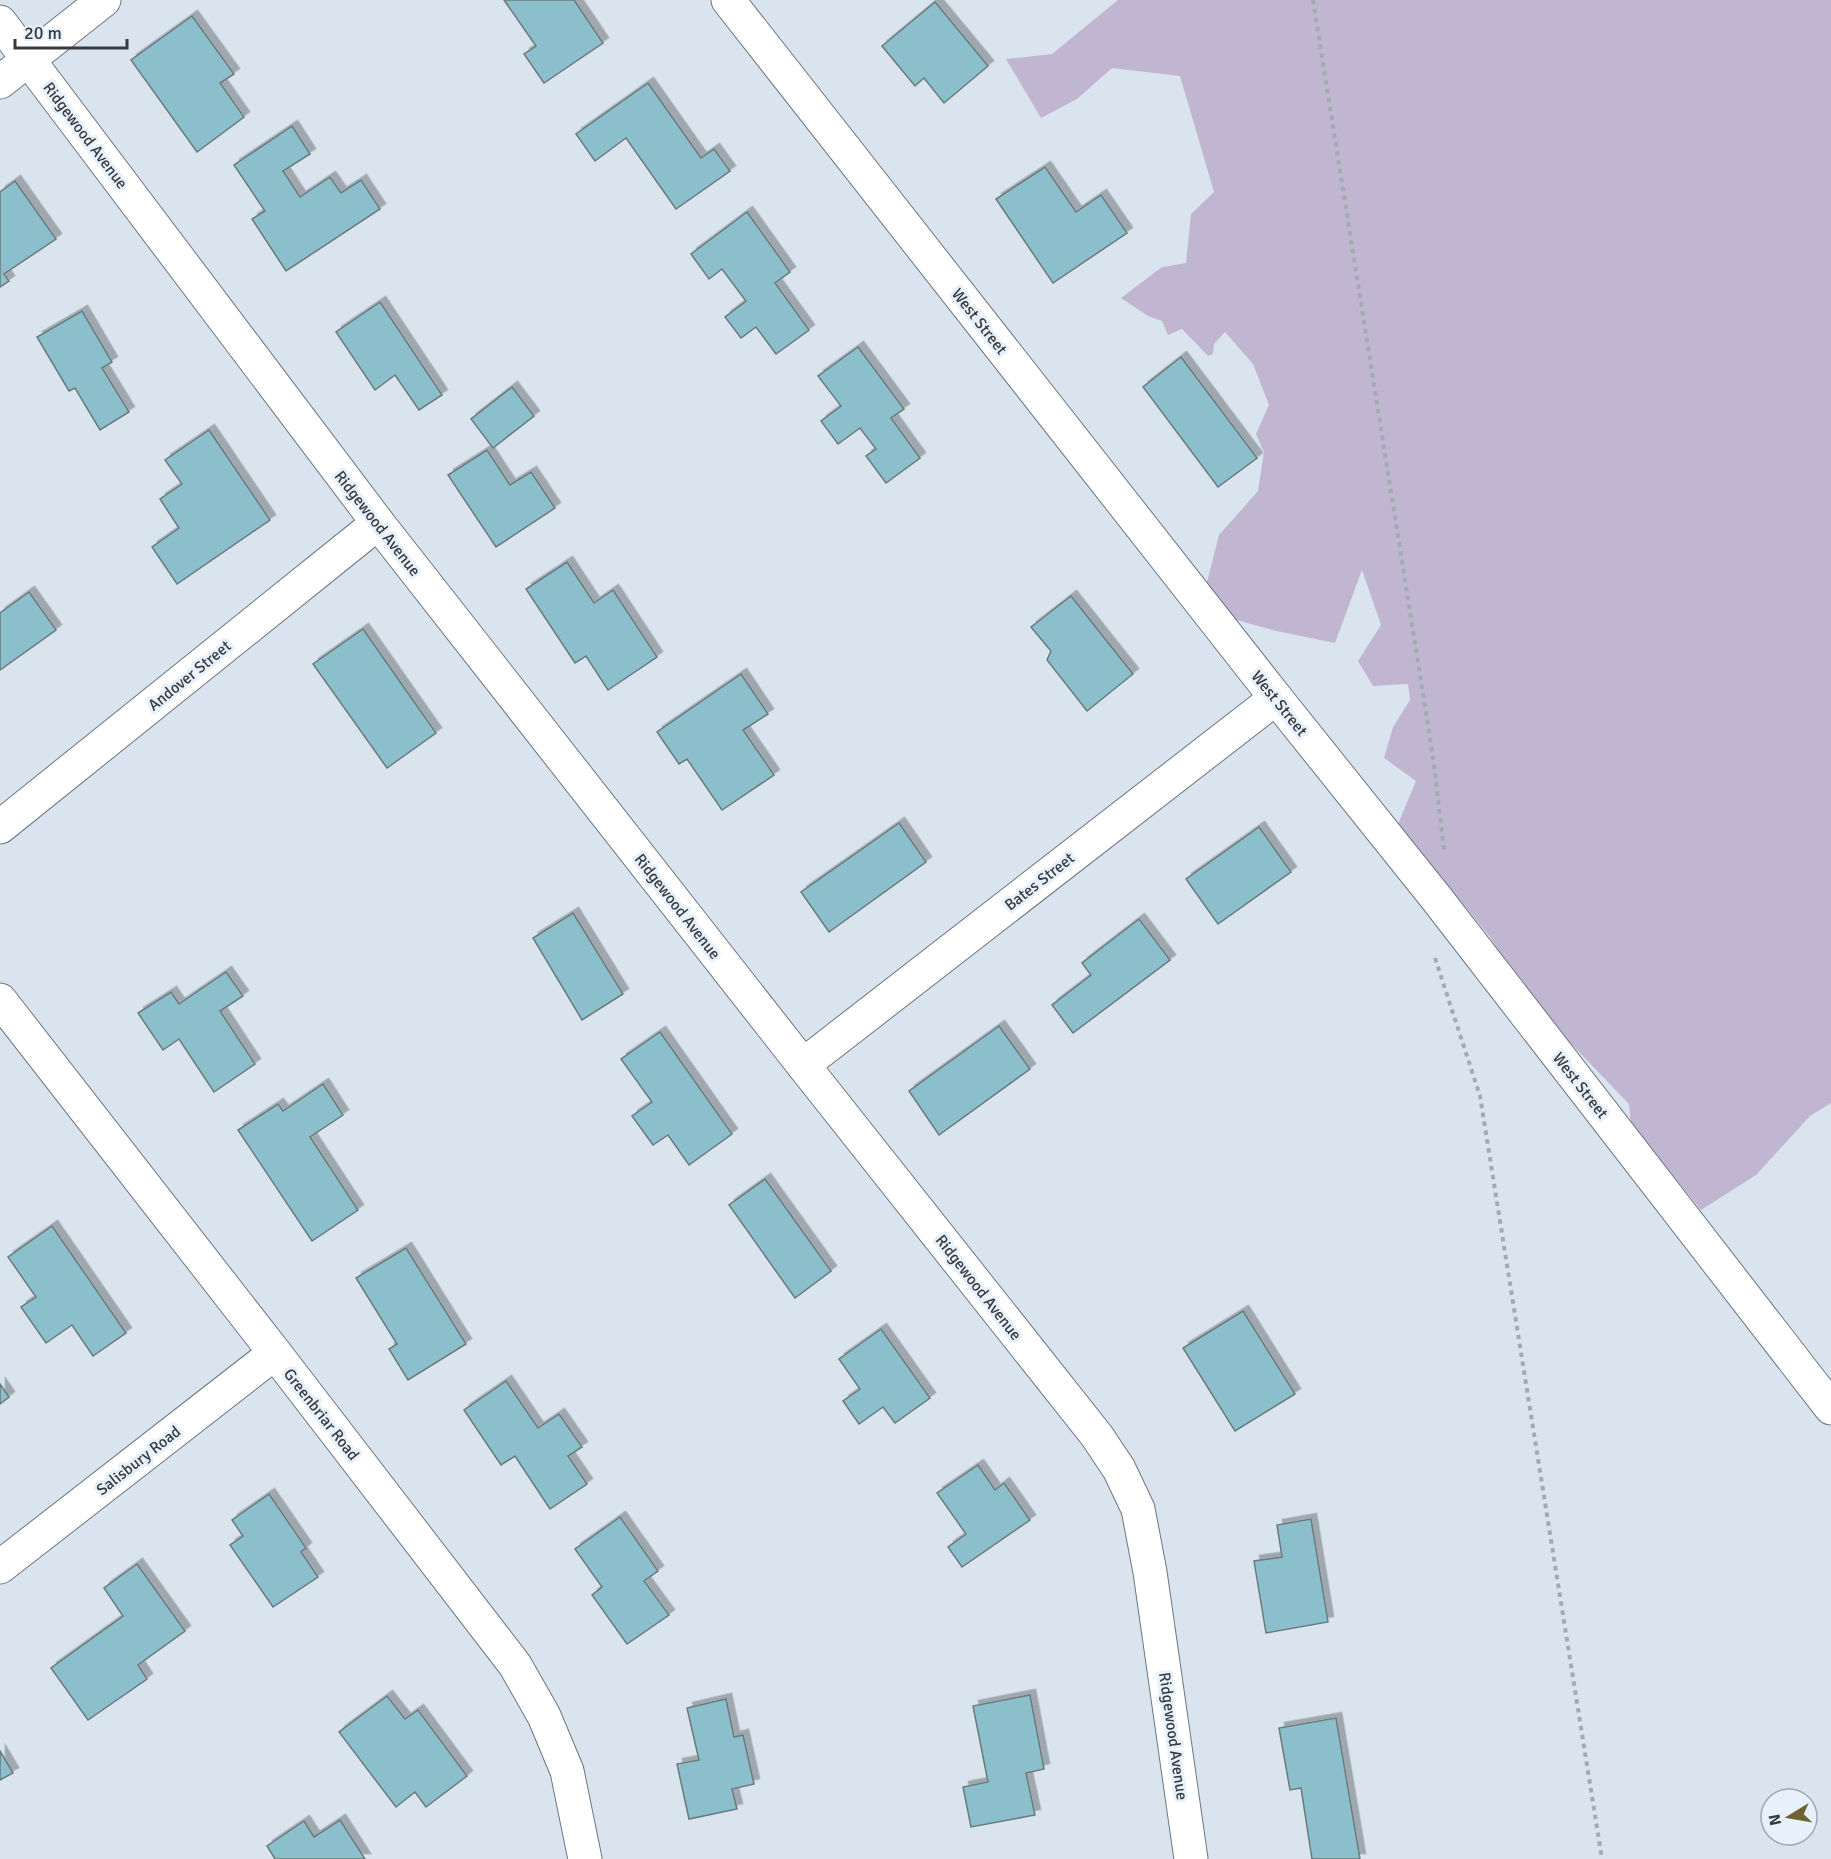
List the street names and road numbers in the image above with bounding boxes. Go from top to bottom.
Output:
street label: Ridgewood Avenue [38,78,132,193]
street label: West Street [947,284,1012,359]
street label: Ridgewood Avenue [330,467,425,580]
street label: Andover Street [144,636,236,715]
street label: West Street [1247,667,1312,741]
street label: Bates Street [1001,848,1079,915]
street label: Ridgewood Avenue [630,850,725,963]
street label: West Street [1548,1048,1613,1123]
street label: Ridgewood Avenue [931,1231,1026,1344]
street label: Greenbriar Road [279,1365,363,1465]
street label: Salisbury Road [92,1422,185,1500]
street label: Ridgewood Avenue [1154,1671,1192,1801]

